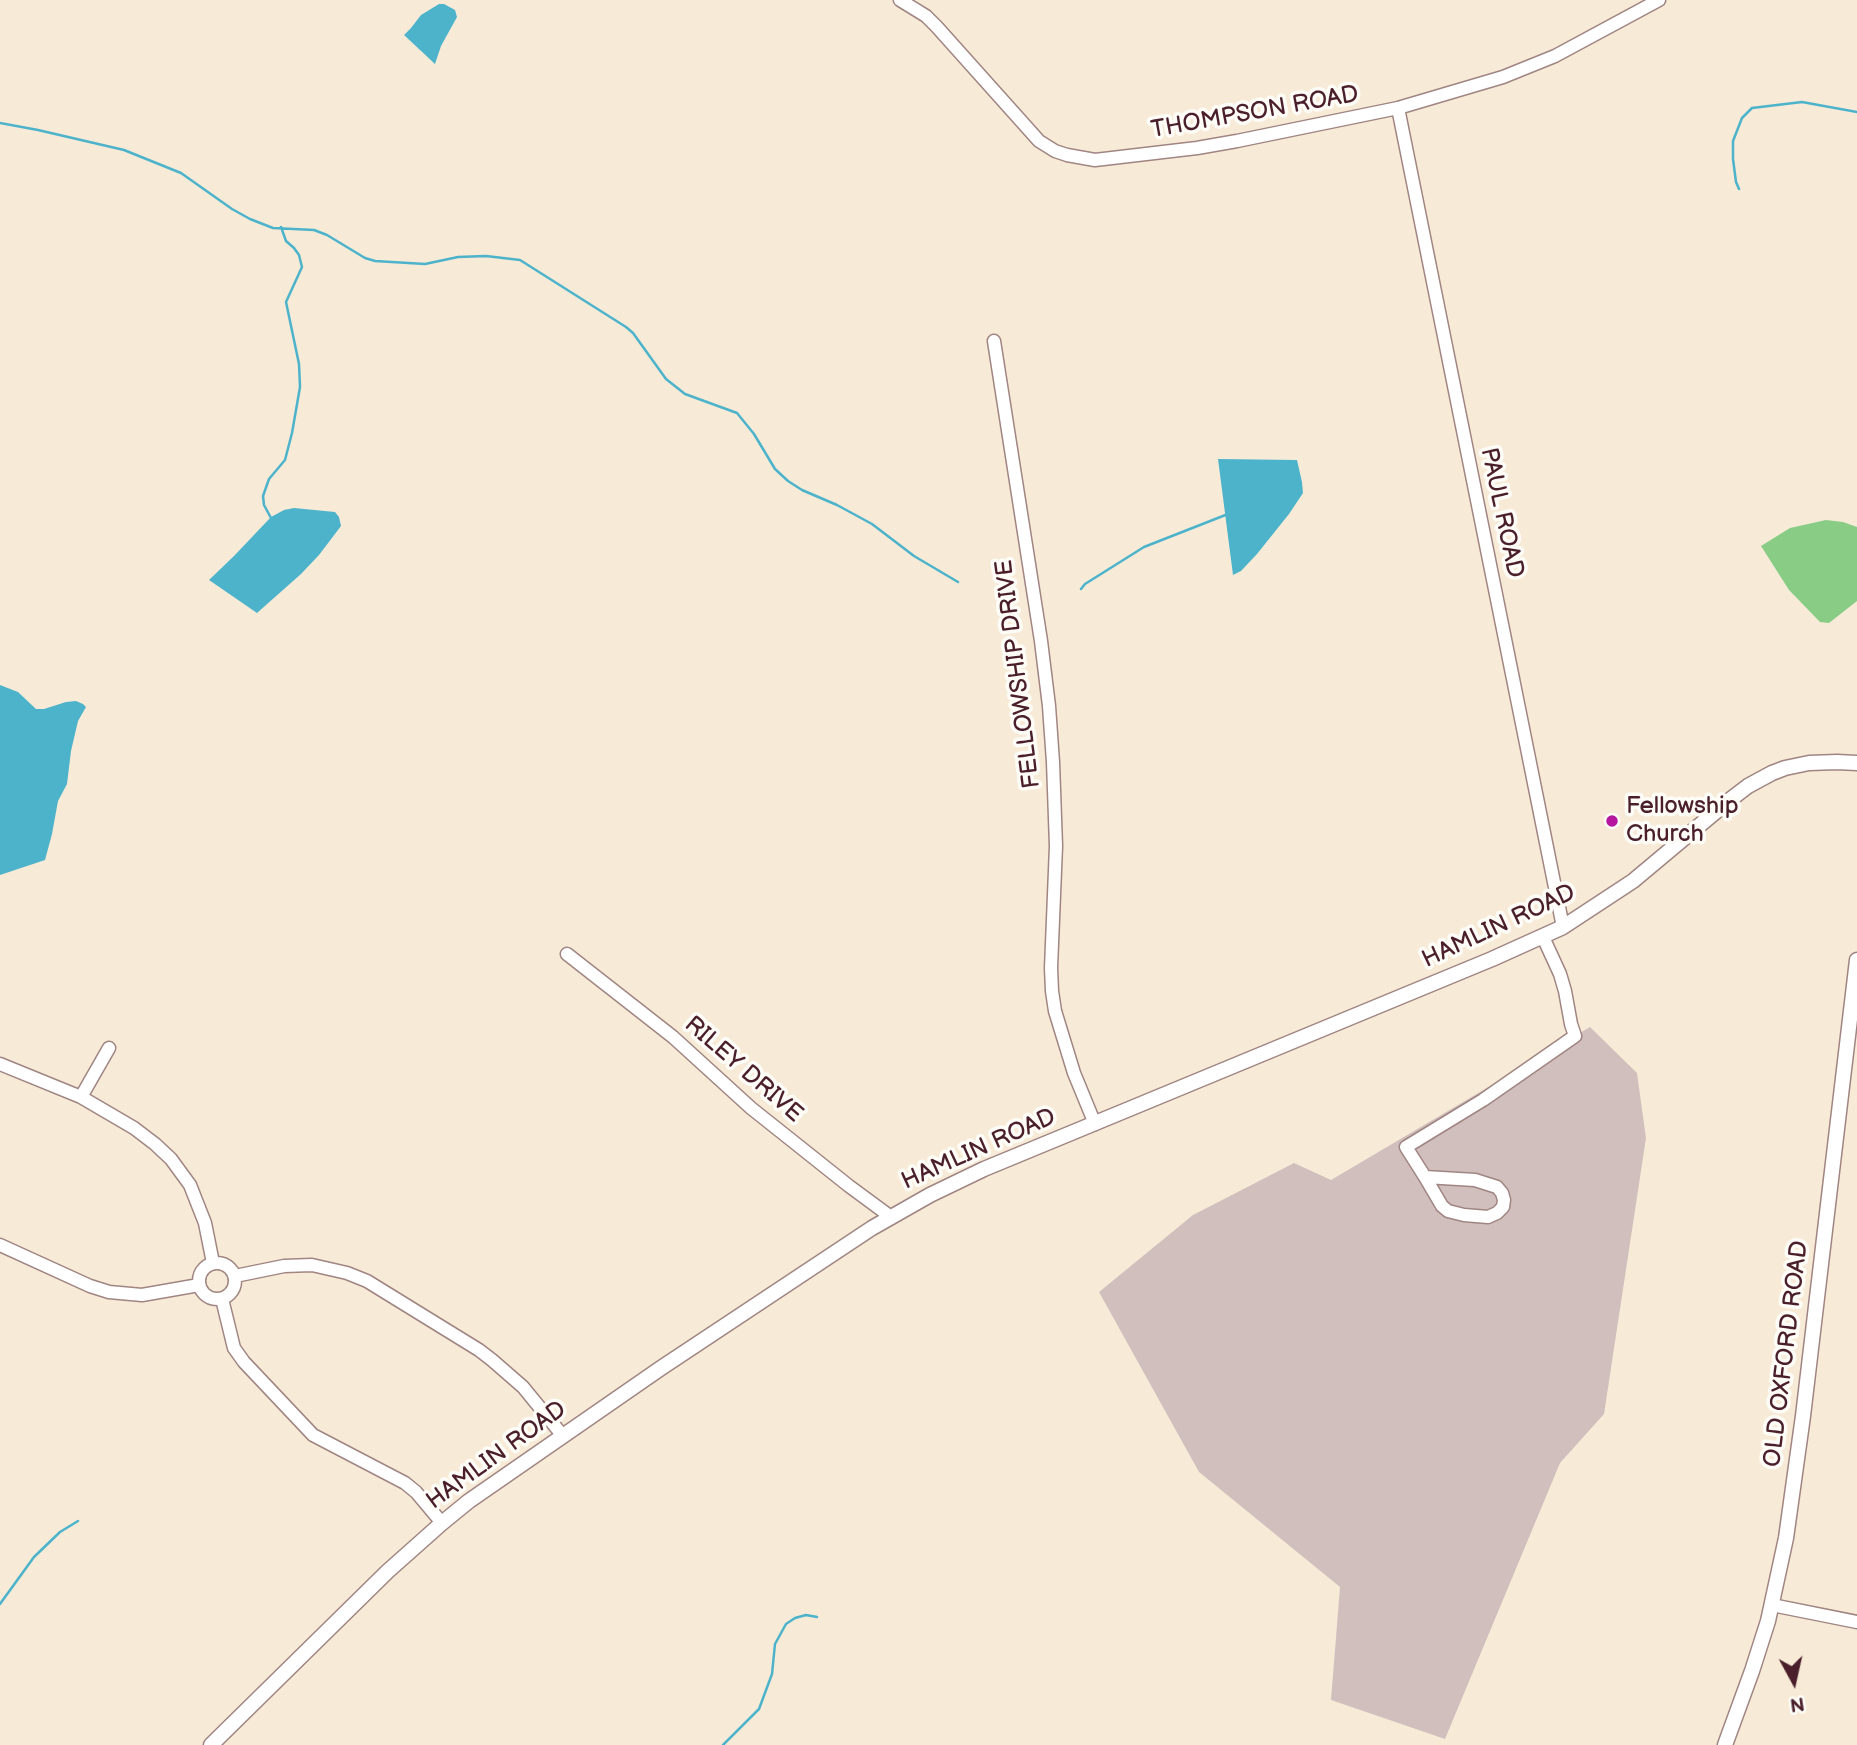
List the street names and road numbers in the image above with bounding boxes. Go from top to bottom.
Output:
street label: THOMPSON ROAD [1149,81,1361,145]
street label: PAUL ROAD [1473,445,1529,581]
street label: FELLOWSHIP DRIVE [991,558,1047,790]
street label: HAMLIN ROAD [1418,879,1580,975]
street label: RILEY DRIVE [678,1011,808,1129]
street label: HAMLIN ROAD [898,1103,1060,1197]
street label: OLD OXFORD ROAD [1759,1239,1815,1469]
street label: HAMLIN ROAD [422,1396,572,1516]

